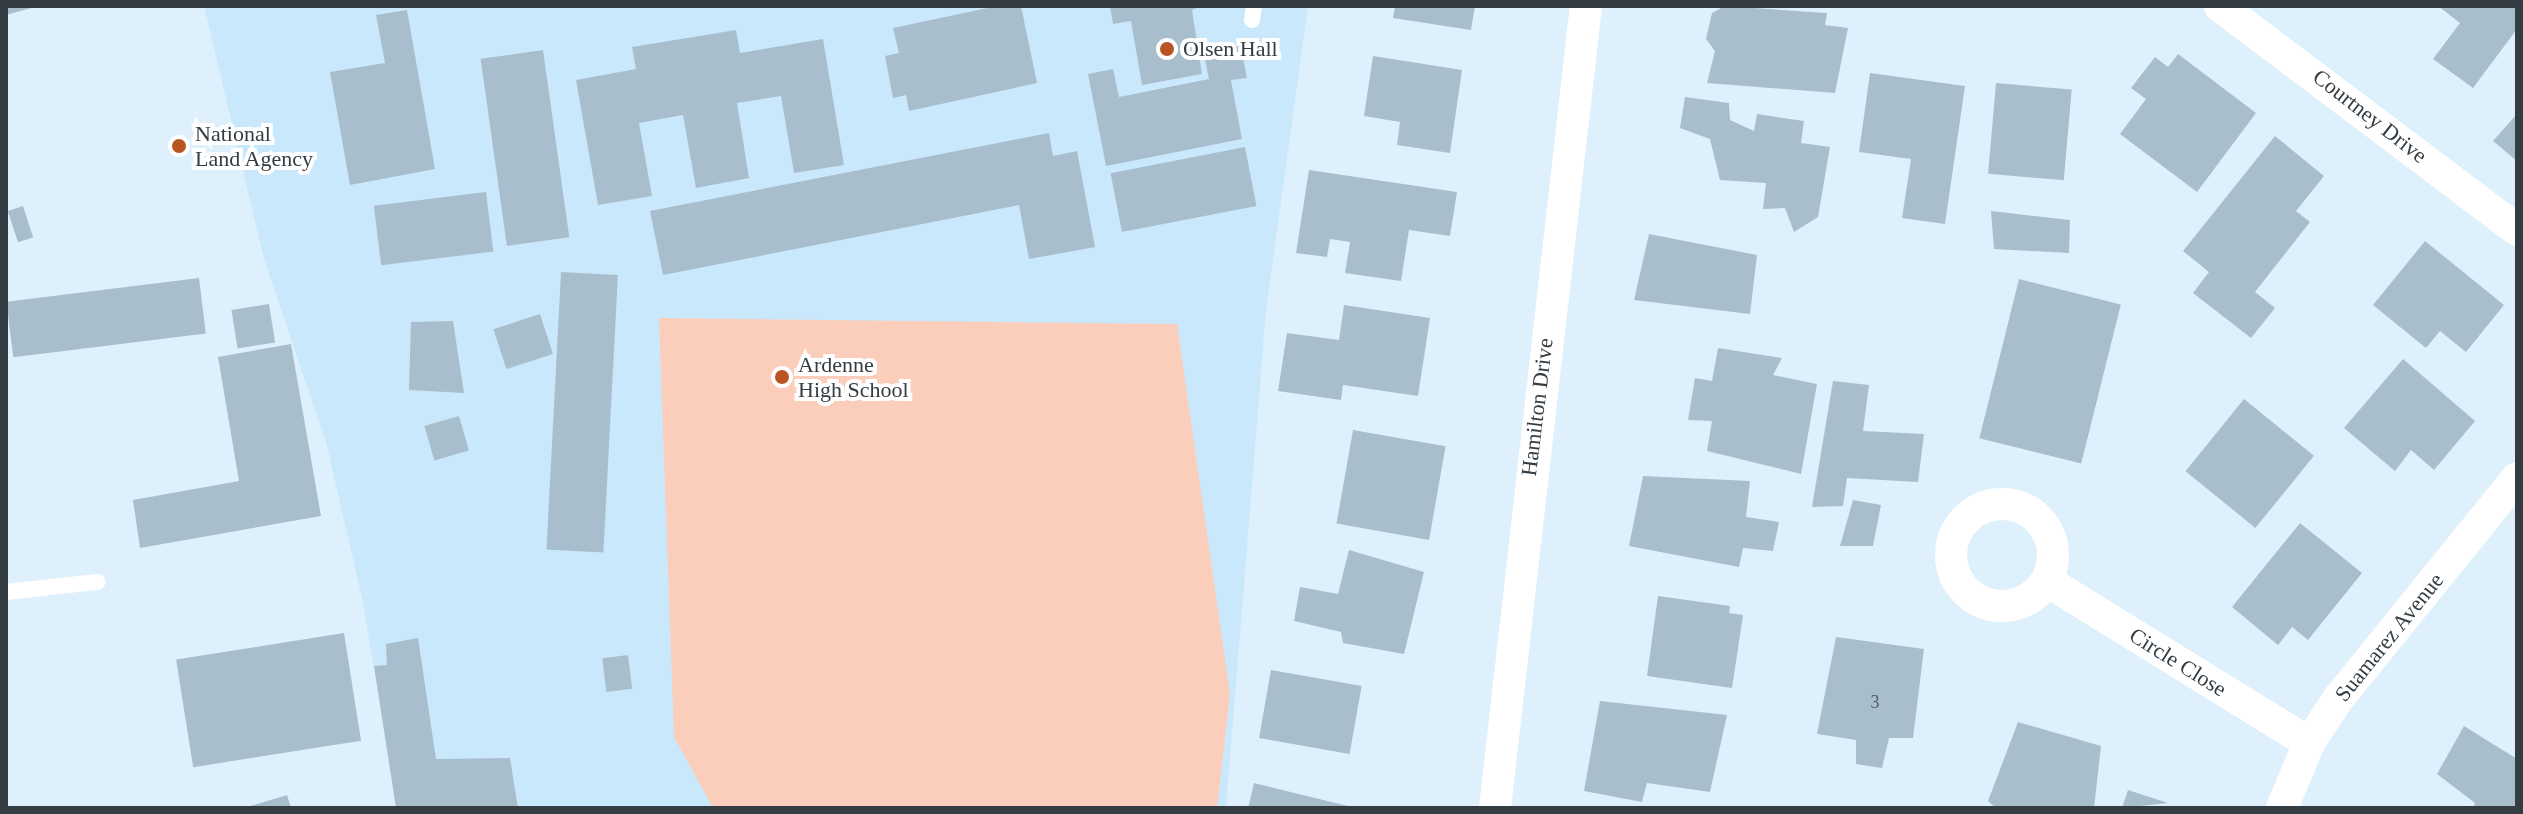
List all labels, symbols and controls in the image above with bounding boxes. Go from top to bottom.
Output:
place label: Olsen Hall [1183,36,1278,62]
marker: Olsen Hall [1158,40,1176,58]
street label: Courtney Drive [2308,63,2432,169]
place label: National Land Agency [195,120,314,172]
marker: National Land Agency [170,137,188,155]
street label: Hamilton Drive [1515,337,1559,477]
place label: Ardenne High School [798,351,909,402]
marker: Ardenne High School [773,368,791,386]
street label: Suamarez Avenue [2329,567,2449,707]
street label: Circle Close [2125,622,2231,702]
house number: 3 [1870,691,1880,713]

